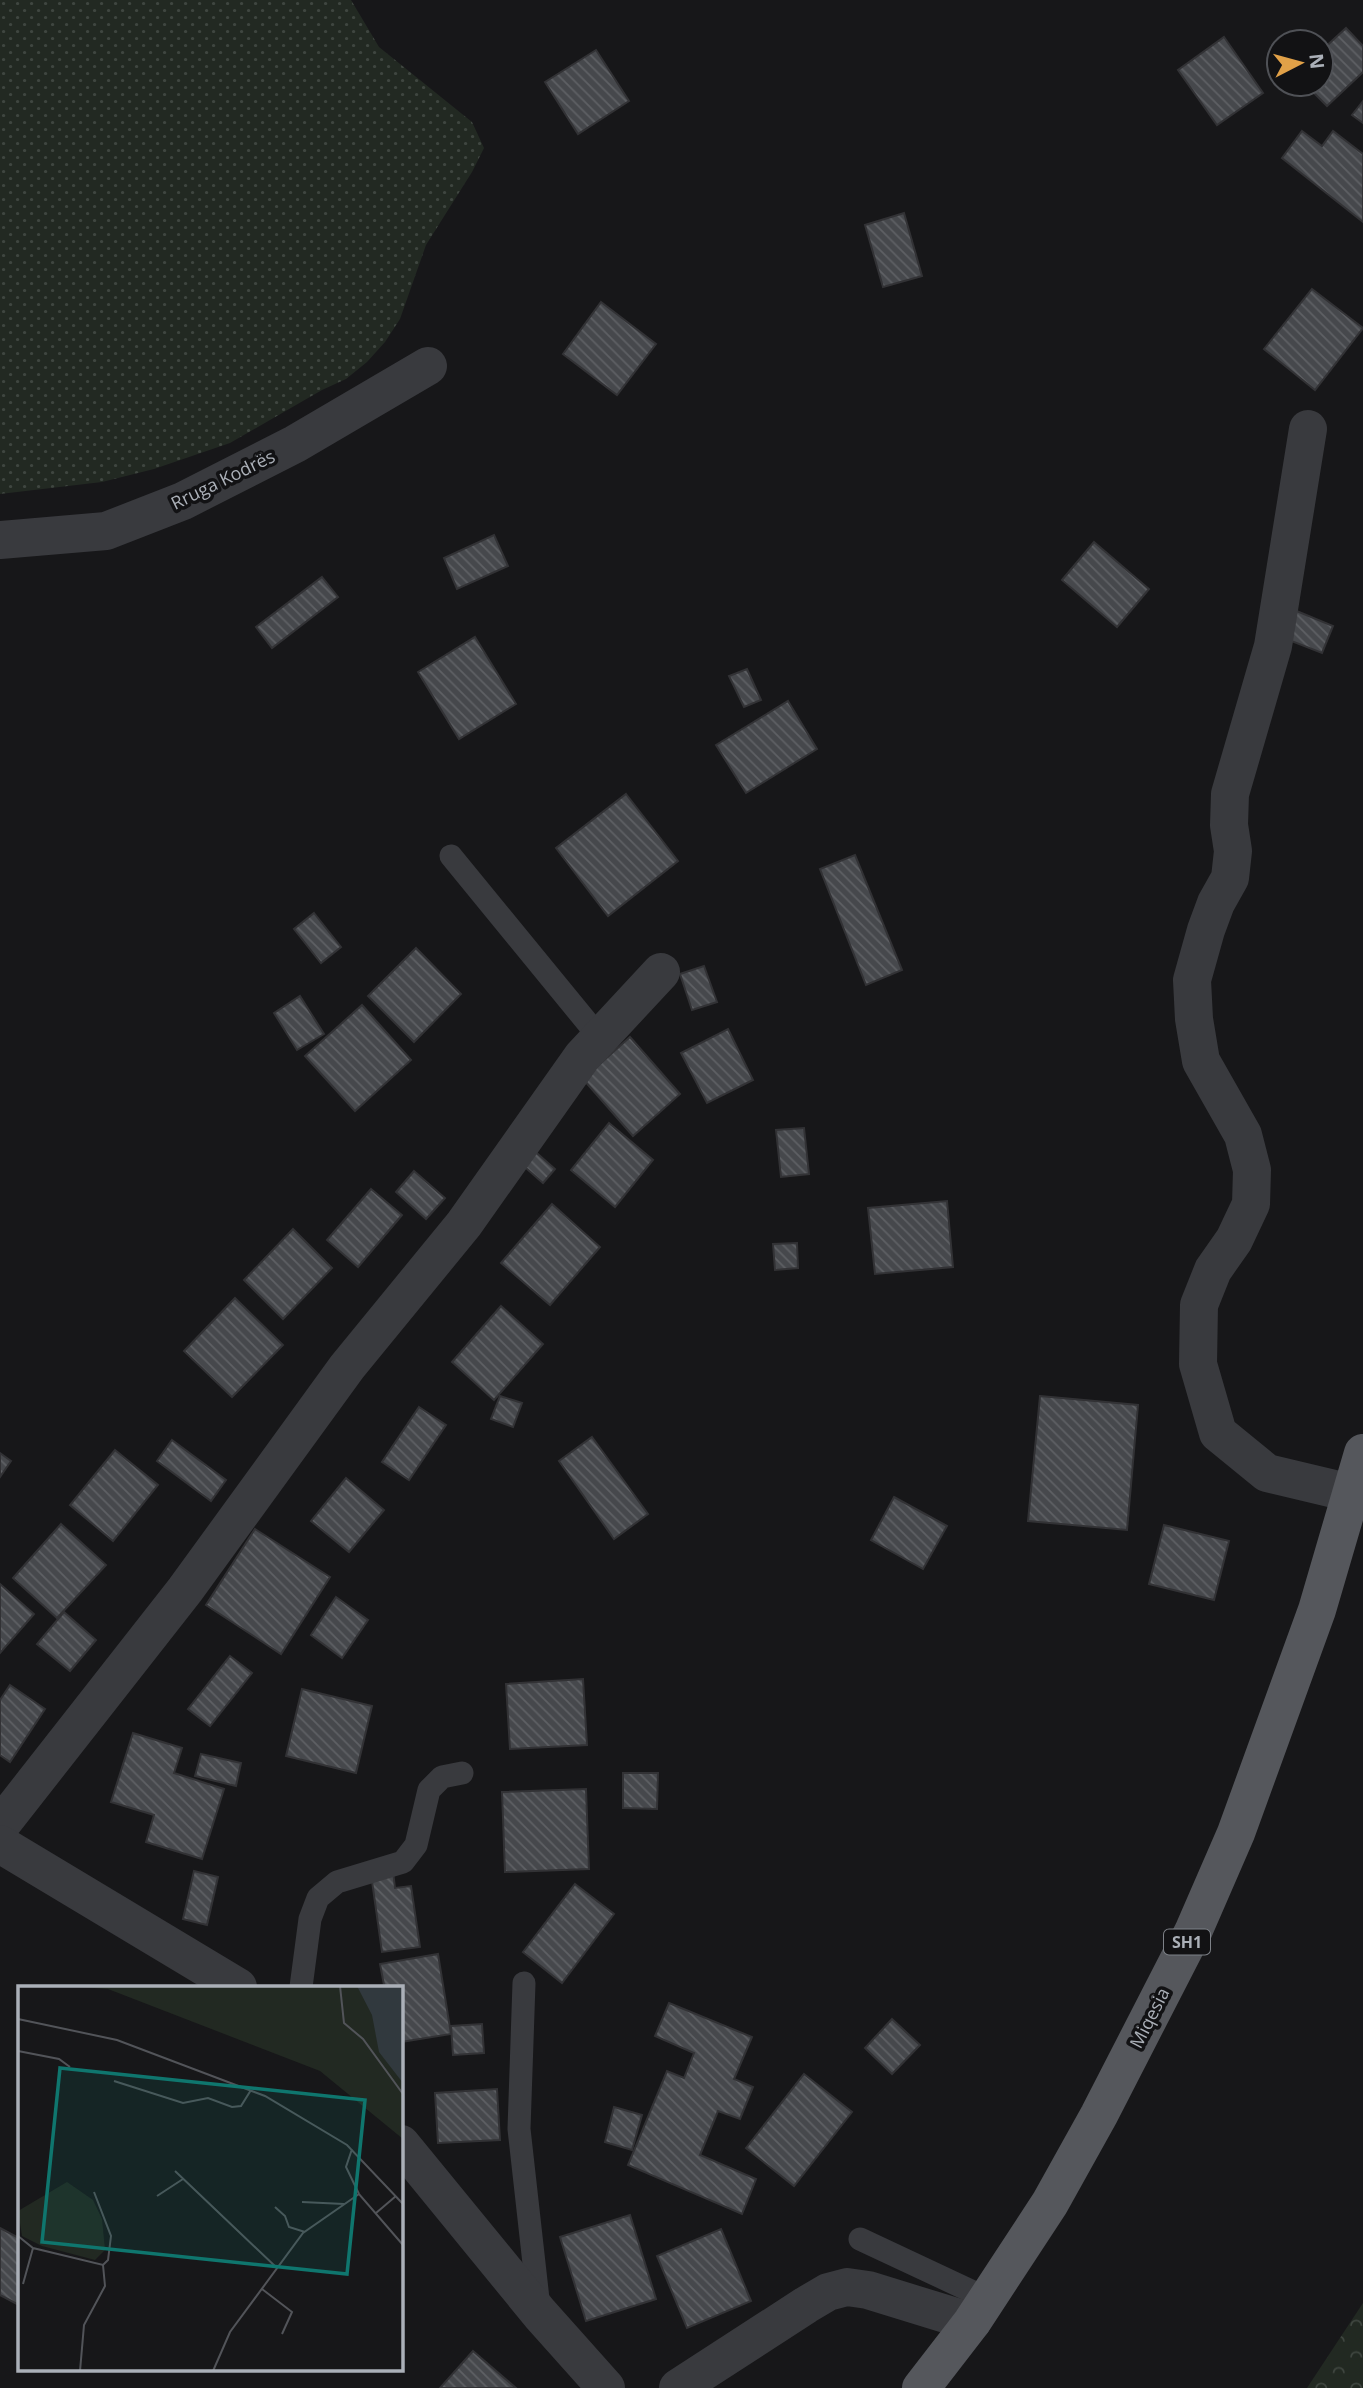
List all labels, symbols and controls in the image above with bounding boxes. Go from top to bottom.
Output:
north arrow [1265,28,1335,98]
text: N [1303,52,1331,70]
street label: Rruga Kodrës [167,444,279,515]
road number: SH1 [1164,1930,1210,1954]
street label: Miqesia [1124,1983,1175,2052]
inset map [18,1986,402,2370]

